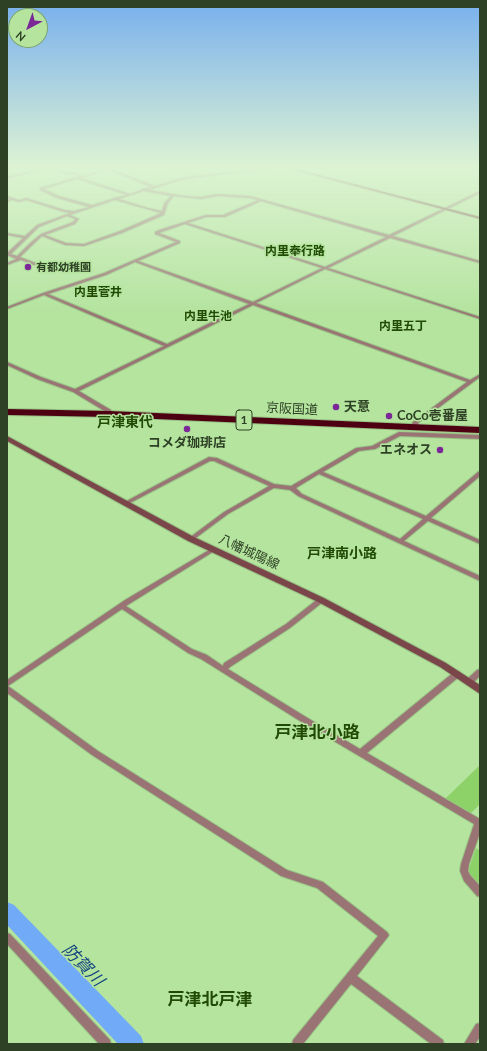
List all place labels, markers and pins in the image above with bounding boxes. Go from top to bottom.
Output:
place label: 有都幼稚園 [36,260,91,274]
marker: 有都幼稚園 [23,262,33,272]
place label: 天意 [344,399,370,415]
marker: 天意 [331,402,341,412]
place label: CoCo壱番屋 [397,408,468,424]
marker: CoCo壱番屋 [384,411,394,421]
marker: コメダ珈琲店 [182,424,192,434]
place label: コメダ珈琲店 [148,435,226,451]
place label: エネオス [380,442,432,458]
marker: エネオス [435,445,445,455]

